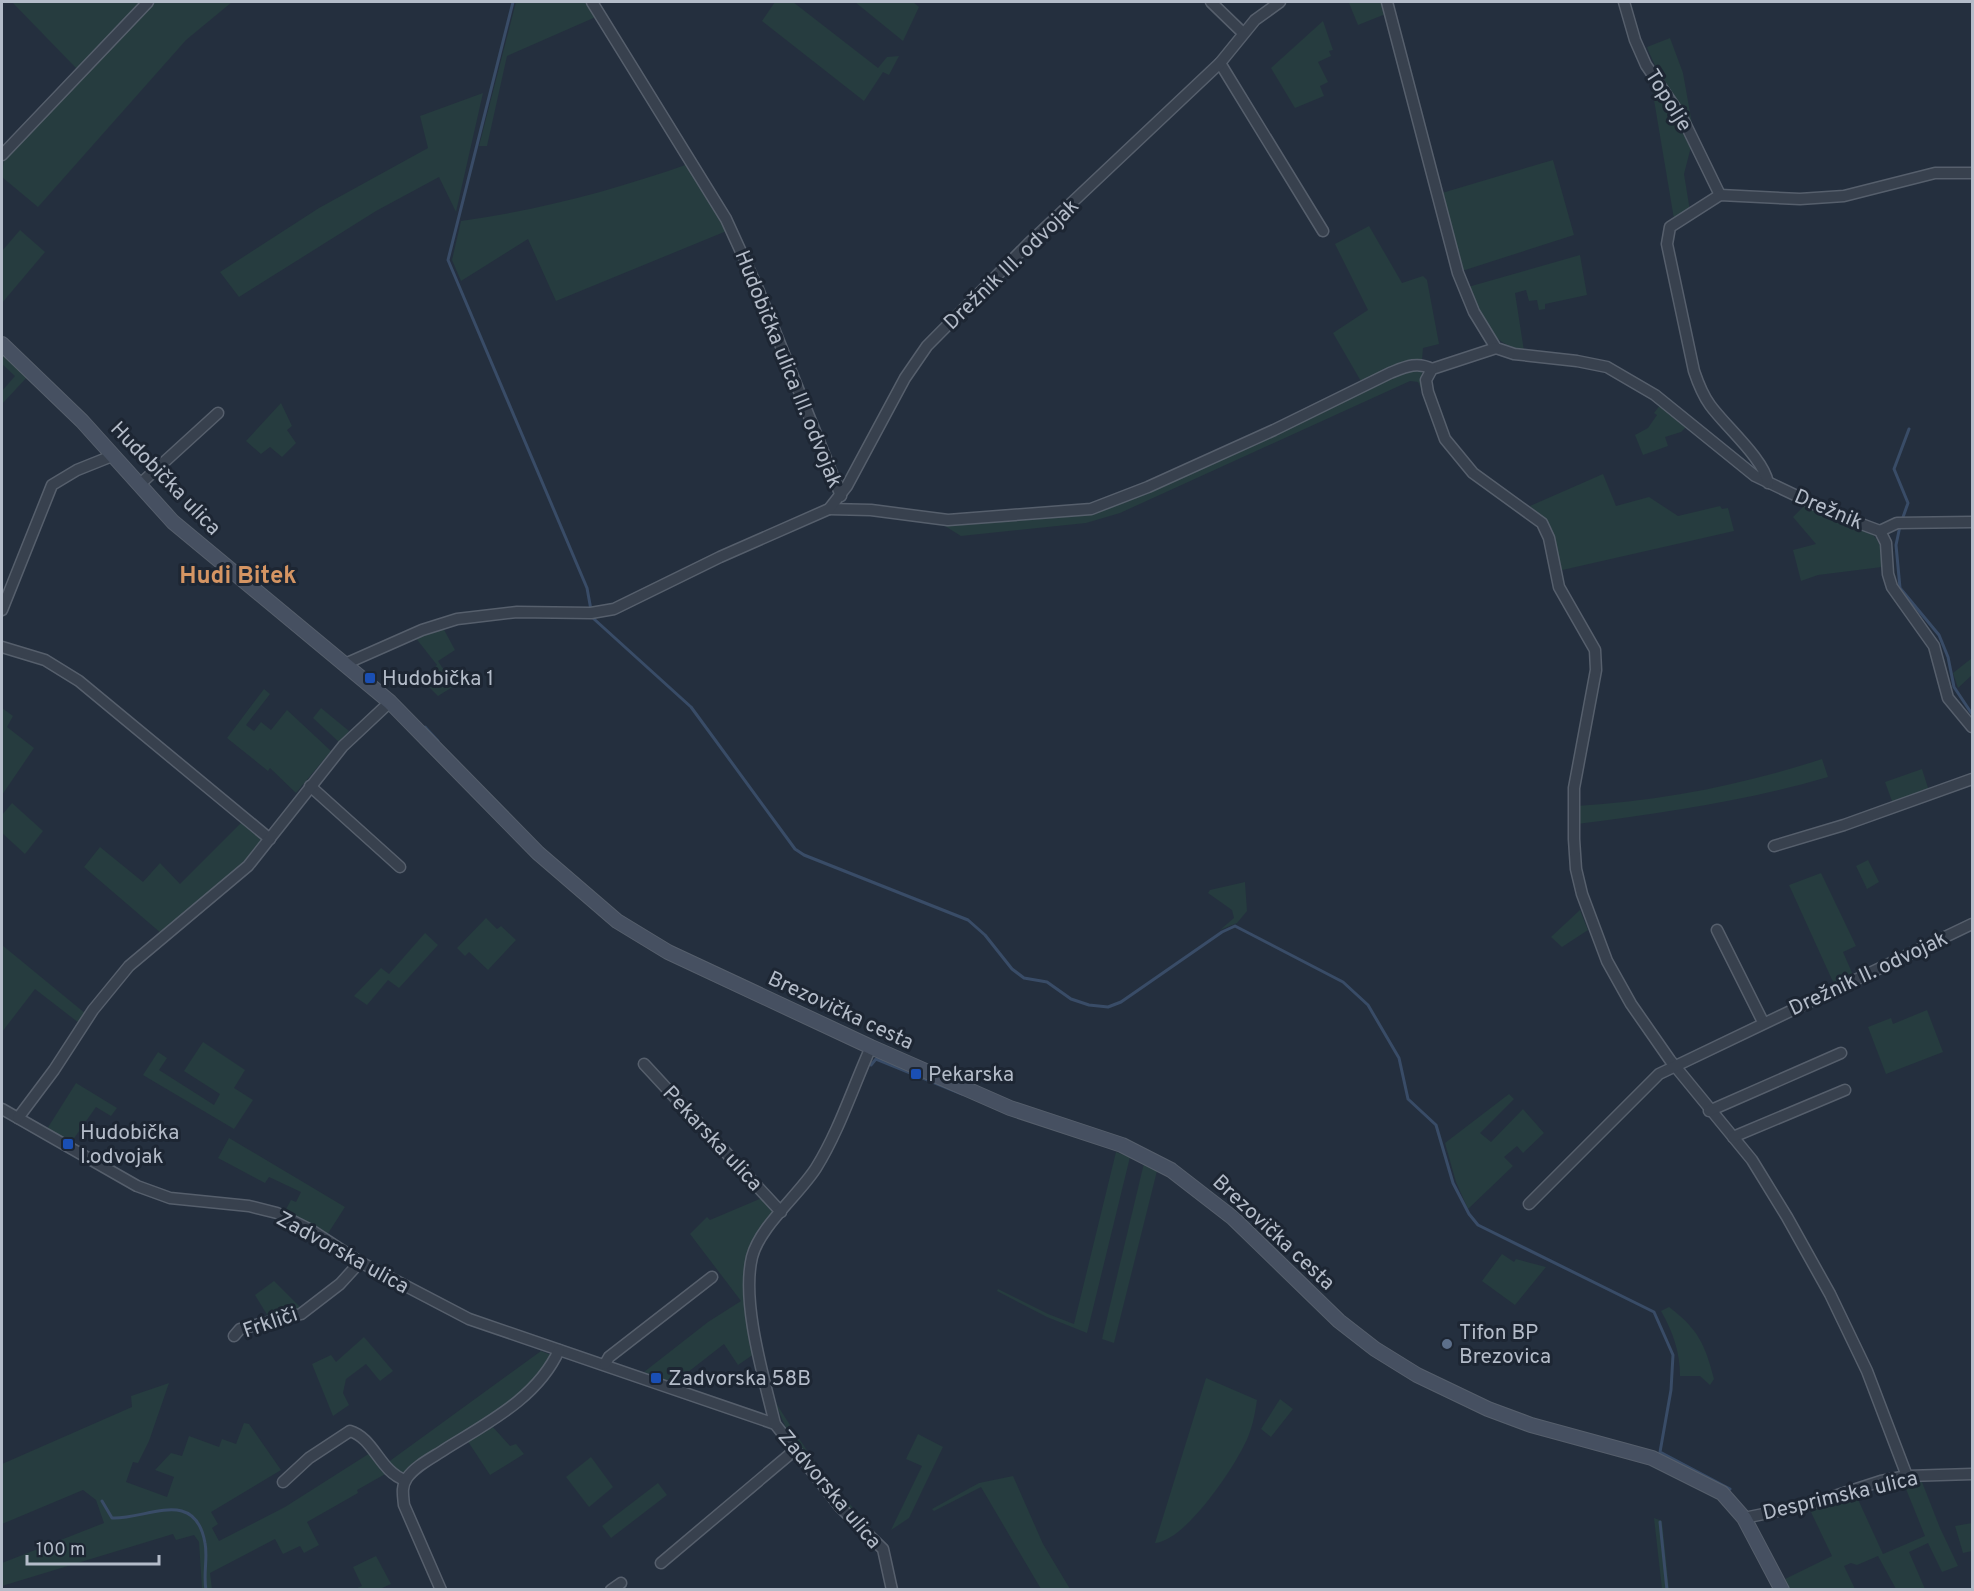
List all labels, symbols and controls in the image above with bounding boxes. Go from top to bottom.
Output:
street label: Topolje [1638,65,1697,137]
street label: Drežnik III. odvojak [939,194,1085,337]
street label: Hudobička ulica III. odvojak [728,247,848,492]
street label: Hudobička ulica [104,416,226,542]
street label: Drežnik [1790,484,1867,537]
district label: Hudi Bitek [179,562,297,592]
place label: Hudobička 1 [382,666,494,693]
marker: Hudobička 1 [363,671,377,685]
street label: Drežnik II. odvojak [1785,926,1952,1023]
street label: Brezovička cesta [763,966,918,1057]
place label: Pekarska [928,1062,1014,1089]
marker: Pekarska [909,1067,923,1081]
street label: Pekarska ulica [656,1080,768,1198]
place label: Hudobička I.odvojak [80,1120,179,1171]
marker: Hudobička I.odvojak [61,1137,75,1151]
street label: Brezovička cesta [1206,1169,1340,1297]
street label: Zadvorska ulica [271,1206,413,1301]
street label: Frkliči [240,1302,301,1345]
place label: Tifon BP Brezovica [1459,1320,1551,1371]
marker: Tifon BP Brezovica [1440,1337,1454,1351]
place label: Zadvorska 58B [668,1366,811,1393]
marker: Zadvorska 58B [649,1371,663,1385]
street label: Zadvorska ulica [771,1425,887,1555]
street label: Desprimska ulica [1760,1465,1921,1527]
scale bar [27,1528,159,1566]
text: 100 m [36,1539,85,1562]

